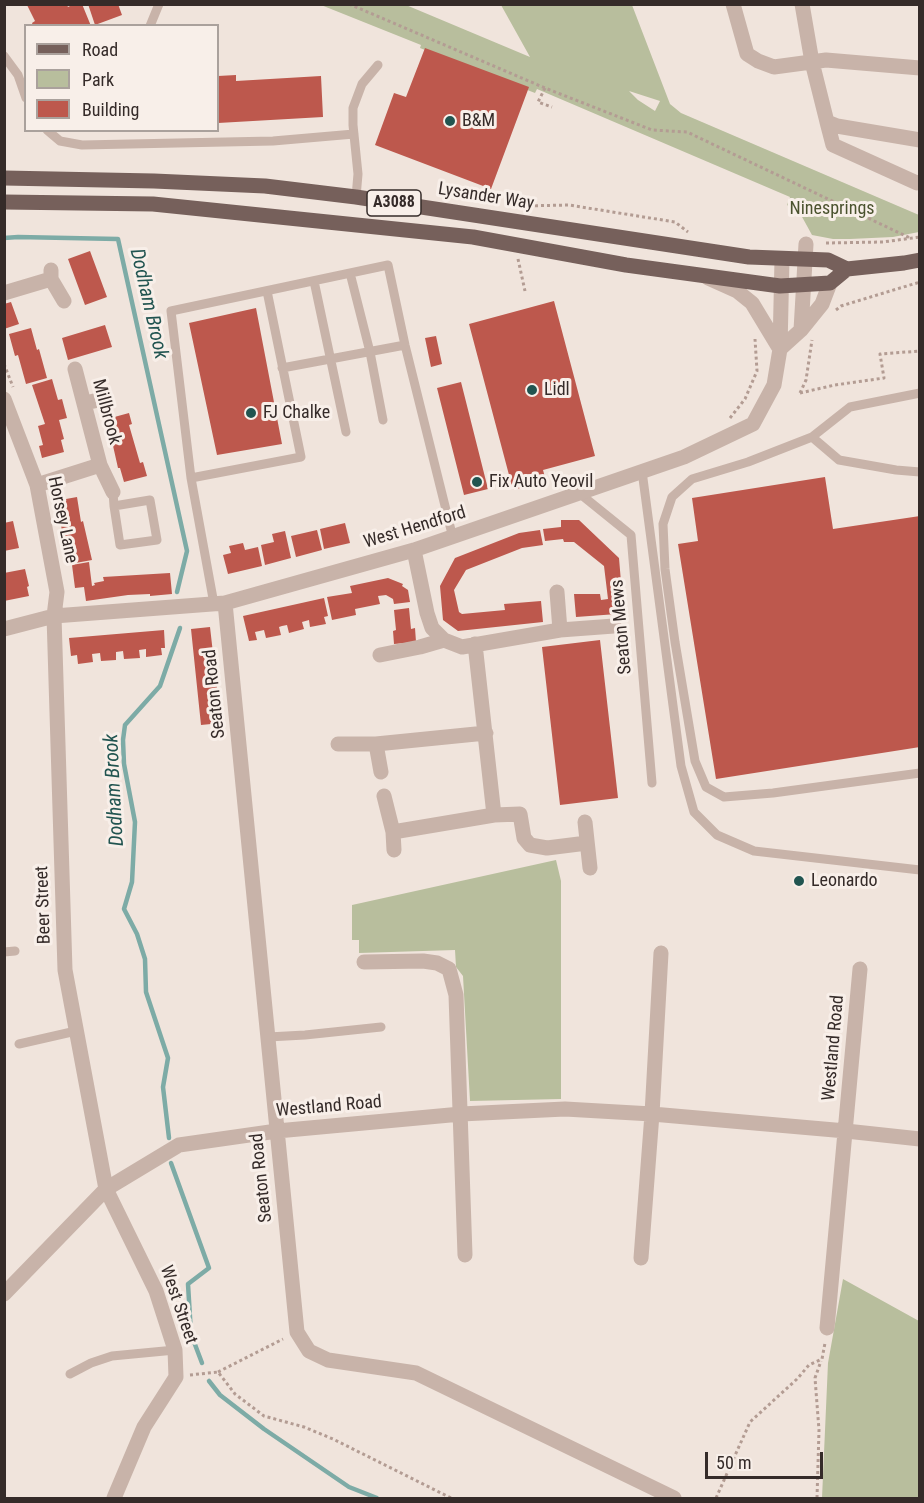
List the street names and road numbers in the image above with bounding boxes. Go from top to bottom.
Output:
street label: Lysander Way [436,179,536,215]
road number: A3088 [367,190,421,216]
street label: Millbrook [87,377,125,447]
street label: Horsey Lane [42,475,82,565]
street label: West Hendford [361,502,469,554]
street label: Seaton Mews [607,579,637,675]
street label: Seaton Road [200,648,230,740]
street label: Beer Street [32,865,56,945]
street label: Westland Road [819,994,849,1102]
street label: Westland Road [275,1092,383,1122]
street label: Seaton Road [247,1132,277,1224]
street label: West Street [154,1263,202,1347]

